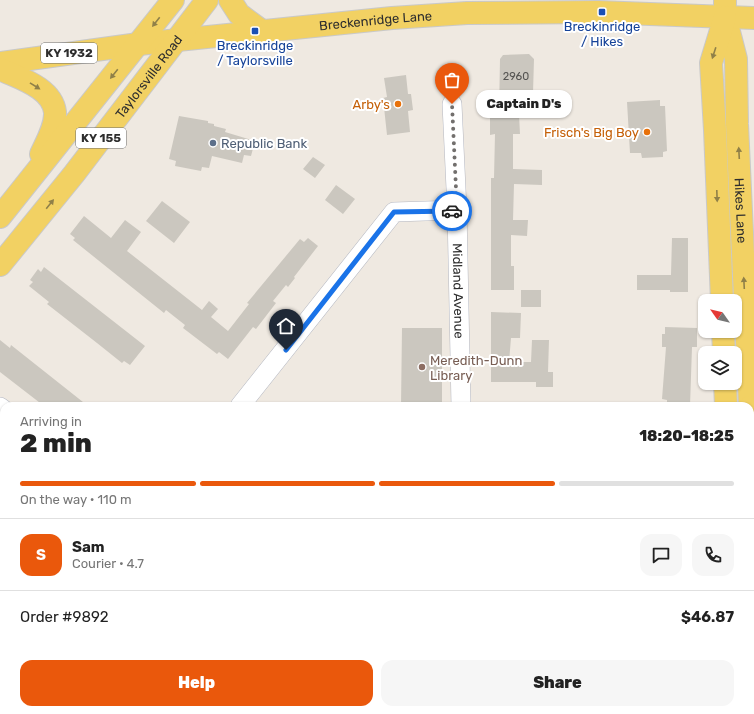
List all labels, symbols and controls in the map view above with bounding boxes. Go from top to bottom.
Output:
marker: Breckinridge / Hikes [597,7,607,17]
street label: Breckenridge Lane [318,8,432,33]
one-way arrow [152,16,160,27]
place label: Breckinridge / Hikes [564,19,640,49]
marker: Breckinridge / Taylorsville [250,26,260,36]
street label: Taylorsville Road [112,32,185,121]
place label: Breckinridge / Taylorsville [217,38,293,68]
road number: KY 1932 [41,43,97,63]
one-way arrow [711,47,717,59]
pin [435,63,469,104]
one-way arrow [110,69,119,80]
icon: bag [441,69,463,91]
house number: 2960 [503,70,529,83]
one-way arrow [29,83,41,90]
callout: Captain D's [476,90,572,118]
text: Captain D's [486,96,562,111]
place label: Arby's [353,97,390,112]
marker: Arby's [393,99,403,109]
place label: Frisch's Big Boy [544,125,639,141]
marker: Frisch's Big Boy [642,127,652,137]
road number: KY 155 [76,128,126,148]
place label: Republic Bank [221,136,307,151]
marker: Republic Bank [208,138,218,148]
one-way arrow [735,147,742,159]
street label: Hikes Lane [732,177,750,244]
one-way arrow [714,190,721,202]
courier [432,191,472,231]
one-way arrow [46,198,55,209]
icon: car [441,200,463,222]
street label: Midland Avenue [450,243,467,339]
one-way arrow [741,277,748,289]
north arrow [698,294,742,338]
map controls [698,294,742,390]
pin [269,309,303,350]
icon: home [275,315,297,337]
button: layers [698,346,742,390]
place label: Meredith-Dunn Library [430,353,522,383]
marker: Meredith-Dunn Library [417,362,427,372]
text: Arriving in [20,414,82,429]
text: 18:20–18:25 [639,427,734,445]
text: 2 min [20,428,92,459]
text: On the way · 110 m [20,492,132,507]
button: chat [640,534,682,576]
button: phone [692,534,734,576]
text: Sam [72,538,105,556]
text: S [36,546,46,564]
text: Courier · 4.7 [72,556,144,571]
text: Order #9892 [20,608,109,626]
text: $46.87 [681,608,734,626]
button: Help [20,660,373,706]
button: Share [381,660,734,706]

